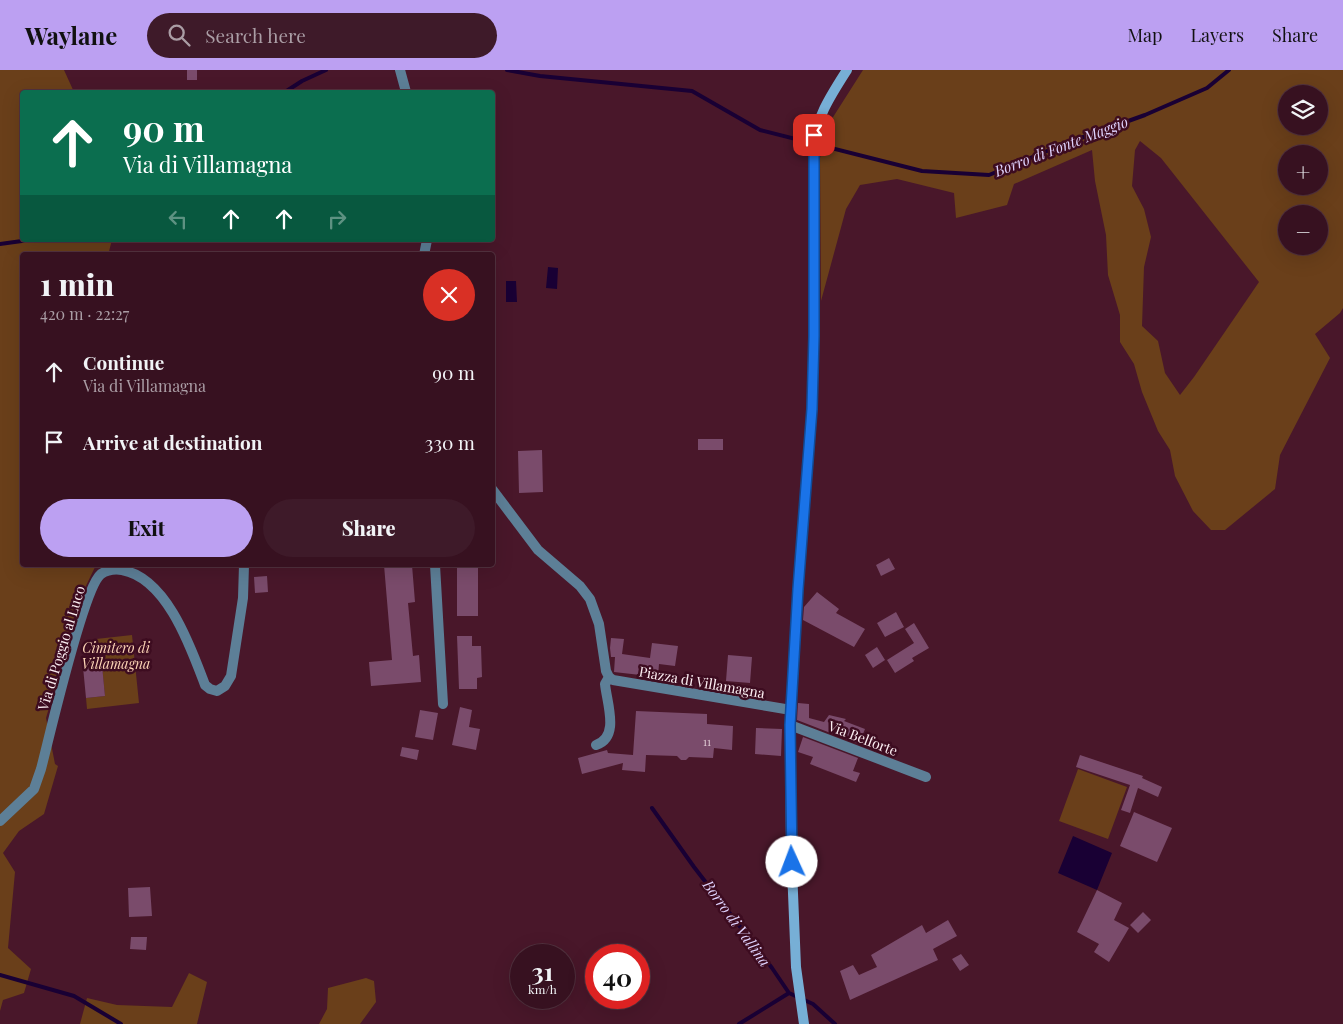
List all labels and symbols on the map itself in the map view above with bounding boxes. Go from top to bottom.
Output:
water label: Borro di Fonte Maggio [990,111,1131,181]
pin [793,114,835,156]
street label: Via di Poggio al Luco [33,583,89,714]
park label: Cimitero di Villamagna [82,638,151,673]
street label: Piazza di Villamagna [637,662,767,702]
street label: Via Belforte [825,716,900,760]
house number: 11 [703,734,711,749]
position arrow [765,835,817,887]
water label: Borro di Vallina [698,875,775,971]
speed limit sign: 40 [585,944,650,1009]

